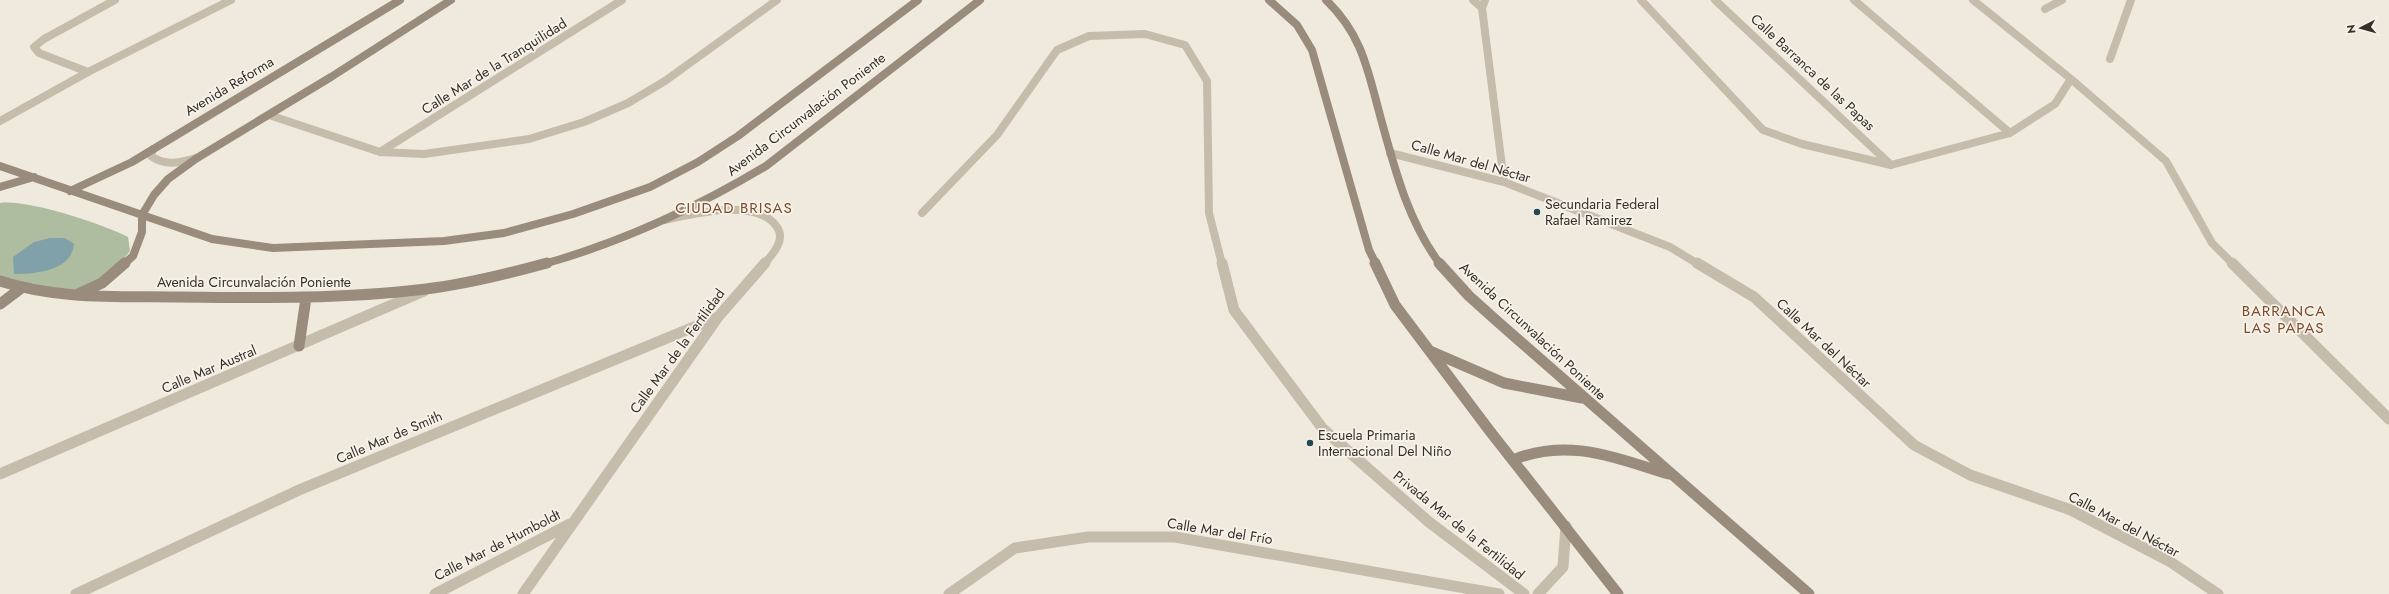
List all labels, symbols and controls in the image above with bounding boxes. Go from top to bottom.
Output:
north arrow [2341,8,2381,48]
street label: Calle Barranca de las Papas [1746,9,1880,135]
street label: Calle Mar de la Tranquilidad [418,13,570,119]
text: N [2343,24,2359,34]
street label: Avenida Circunvalación Poniente [722,48,890,180]
street label: Avenida Reforma [181,51,277,121]
street label: Calle Mar del Néctar [1409,134,1533,188]
place label: Secundaria Federal Rafael Ramirez [1545,194,1659,230]
district label: CIUDAD BRISAS [675,197,793,219]
marker: Secundaria Federal Rafael Ramirez [1532,207,1542,217]
street label: Avenida Circunvalación Poniente [1455,257,1611,405]
street label: Avenida Circunvalación Poniente [157,272,351,292]
street label: Calle Mar de la Fertilidad [625,284,729,418]
street label: Calle Mar del Néctar [1772,294,1876,393]
district label: BARRANCA LAS PAPAS [2242,300,2326,339]
street label: Calle Mar Austral [158,340,260,398]
street label: Calle Mar de Smith [333,406,445,468]
place label: Escuela Primaria Internacional Del Niño [1318,425,1452,461]
marker: Escuela Primaria Internacional Del Niño [1305,438,1315,448]
street label: Privada Mar de la Fertilidad [1389,466,1529,584]
street label: Calle Mar del Néctar [2065,486,2183,562]
street label: Calle Mar de Humboldt [430,504,564,585]
street label: Calle Mar del Frío [1166,513,1275,549]

